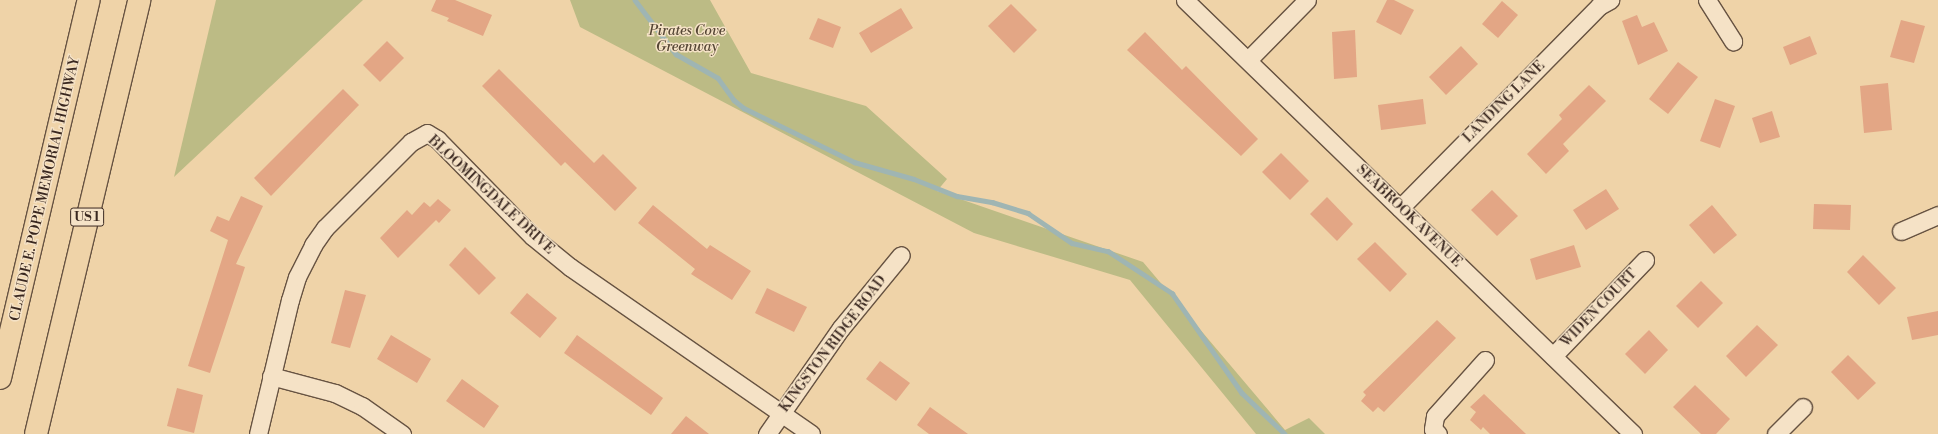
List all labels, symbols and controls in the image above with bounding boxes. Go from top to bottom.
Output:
park label: Pirates Cove Greenway [649,23,725,56]
street label: CLAUDE E. POPE MEMORIAL HIGHWAY [6,55,84,323]
street label: LANDING LANE [1460,58,1548,146]
street label: BLOOMINGDALE DRIVE [424,132,558,258]
street label: SEABROOK AVENUE [1353,161,1465,271]
road number: US 1 [70,206,104,228]
street label: WIDEN COURT [1557,265,1641,351]
street label: KINGSTON RIDGE ROAD [776,272,890,416]

